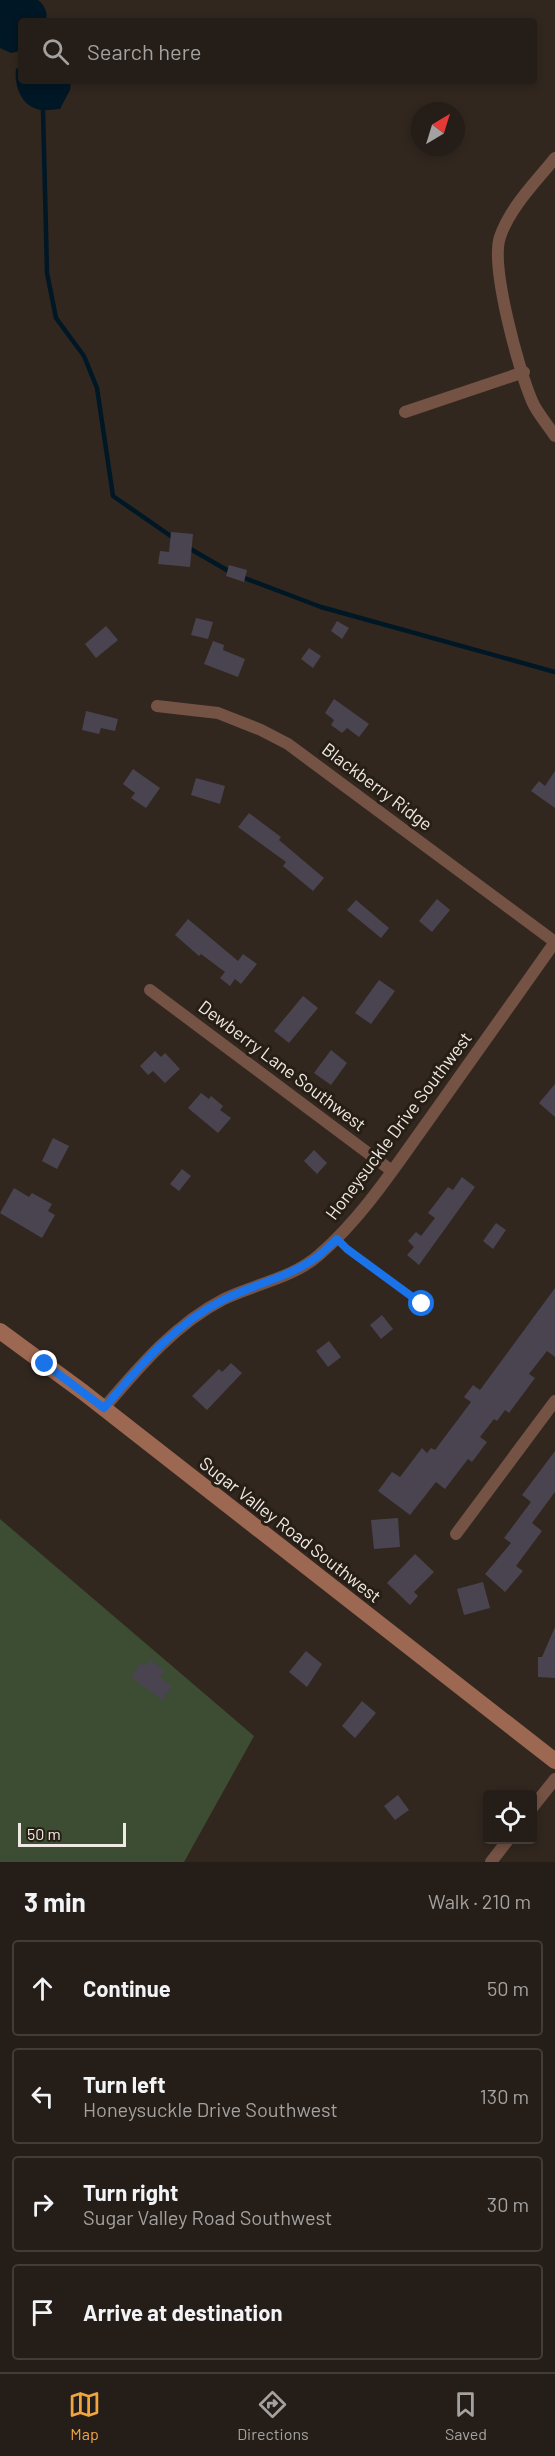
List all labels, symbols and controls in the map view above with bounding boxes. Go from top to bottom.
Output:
search box [18,18,537,84]
icon: search [39,35,72,68]
text: Search here [87,38,201,64]
north arrow [411,102,465,156]
street label: Blackberry Ridge [318,738,437,835]
street label: Dewberry Lane Southwest [195,995,371,1135]
street label: Honeysuckle Drive Southwest [320,1027,476,1224]
route start [408,1290,434,1316]
route end [31,1350,57,1376]
street label: Sugar Valley Road Southwest [195,1451,386,1607]
map controls [483,1790,537,1844]
button: locate [483,1790,537,1844]
scale bar [18,1820,126,1848]
text: 50 m [27,1824,61,1843]
text: 3 min [24,1886,86,1917]
text: Walk · 210 m [428,1889,531,1913]
icon: ahead [26,1972,59,2005]
text: Continue [83,1975,171,2001]
text: 50 m [487,1976,529,2000]
text: Turn left [83,2071,166,2097]
icon: left [26,2080,59,2113]
text: 130 m [480,2084,529,2108]
text: Honeysuckle Drive Southwest [83,2097,338,2121]
text: Turn right [83,2179,178,2205]
icon: right [26,2188,59,2221]
text: 30 m [487,2192,529,2216]
text: Sugar Valley Road Southwest [83,2205,332,2229]
icon: arrive [26,2296,59,2329]
text: Arrive at destination [83,2299,282,2325]
tab: Map [68,2388,101,2443]
tab: Directions [237,2388,309,2443]
tab: Saved [445,2388,487,2443]

